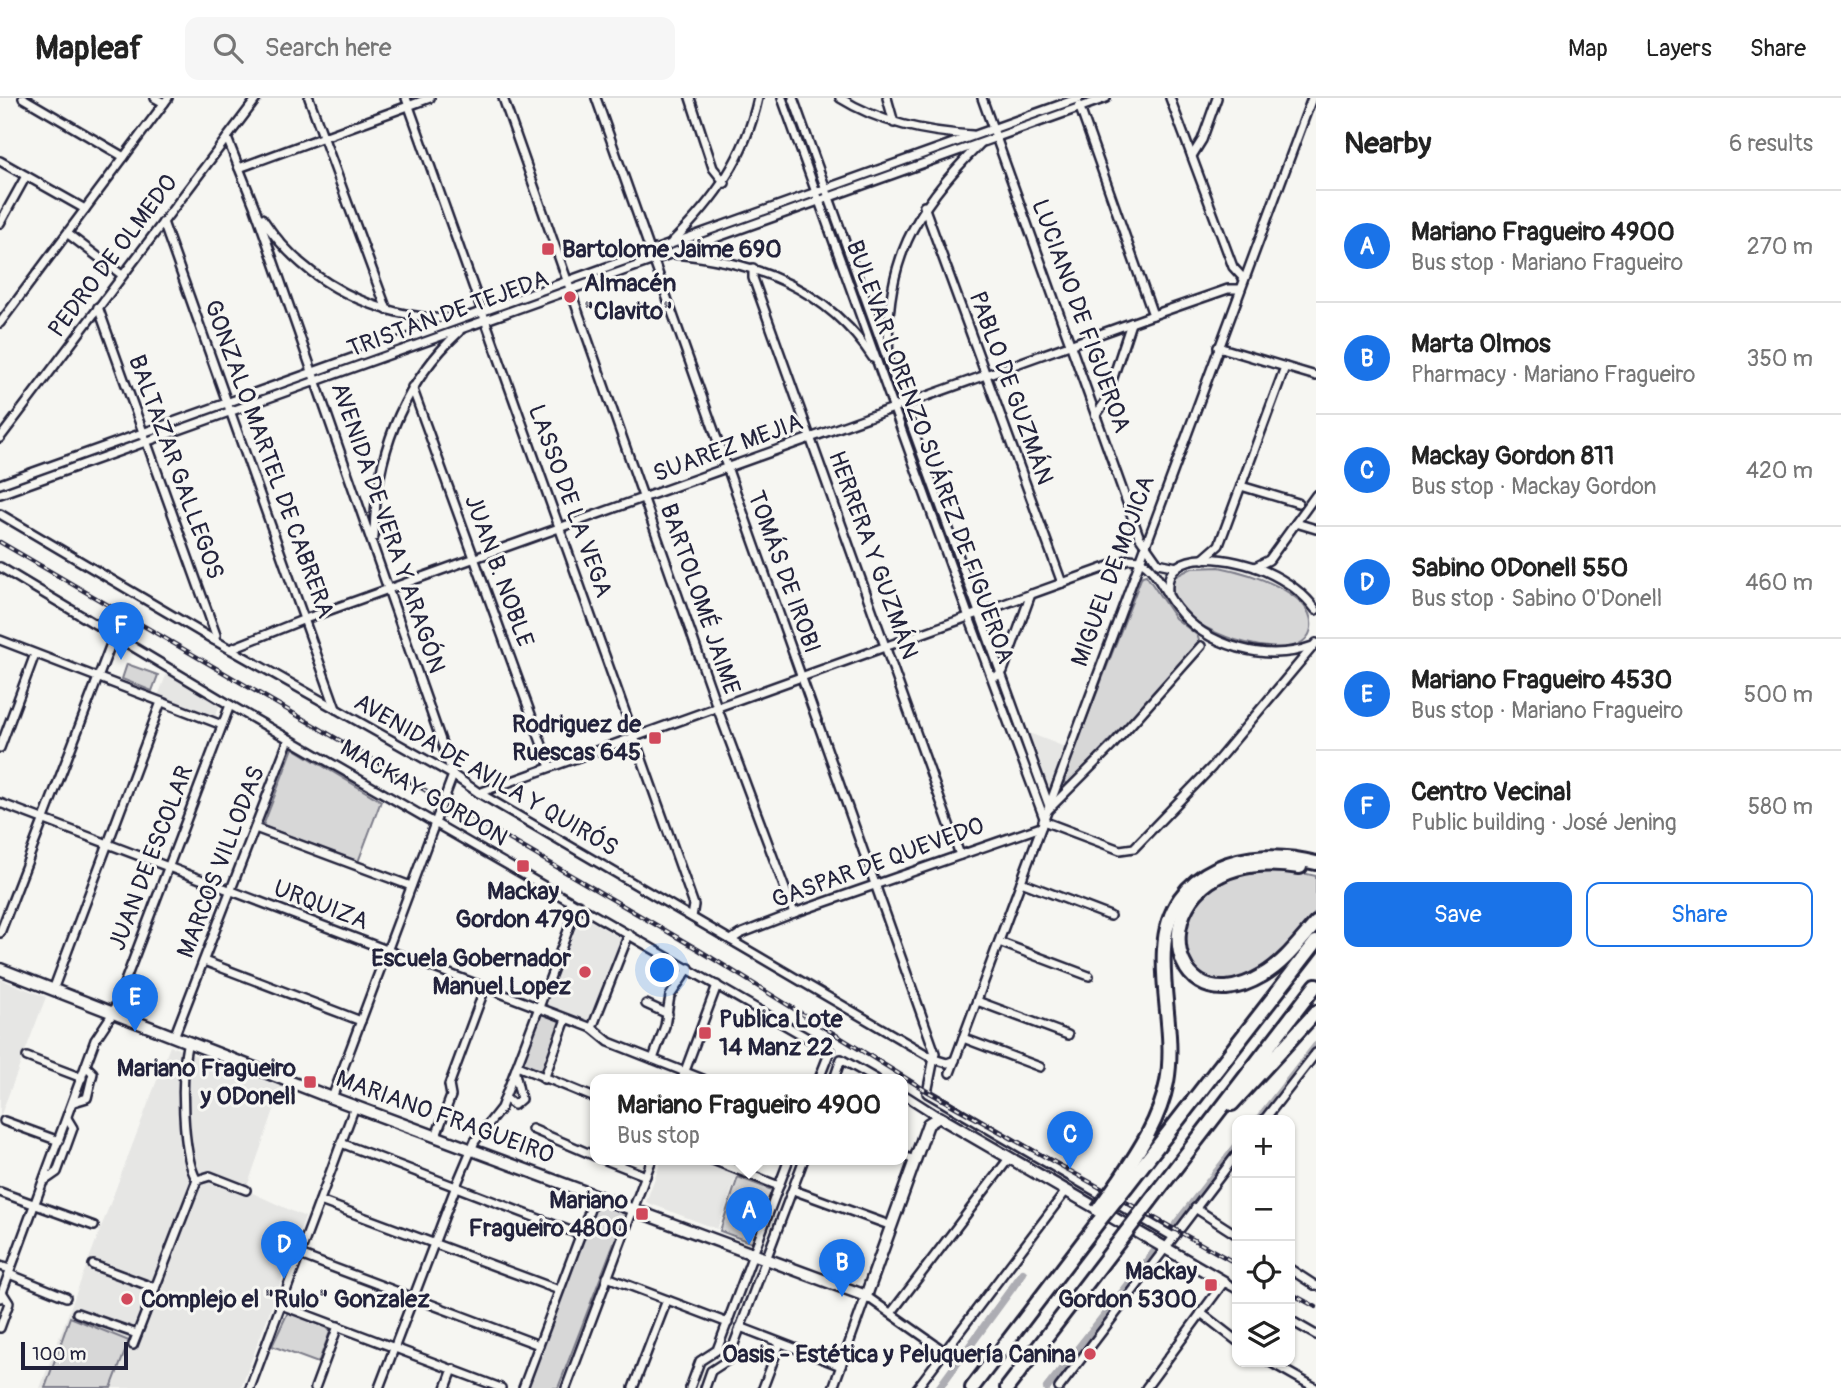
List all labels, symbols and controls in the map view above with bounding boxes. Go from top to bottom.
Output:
search box [185,17,675,80]
text: Mapleaf [35,28,143,69]
icon: search [209,29,247,67]
text: Search here [265,32,392,64]
text: Map [1568,34,1608,63]
text: Layers [1646,34,1712,63]
text: Share [1750,34,1806,63]
text: Nearby [1344,125,1431,162]
text: 6 results [1729,129,1813,158]
street label: PEDRO DE OLMEDO [42,169,184,343]
street label: LUCIANO DE FIGUEROA [1025,195,1137,437]
text: Mariano Fragueiro 4900 [1411,216,1675,248]
text: A [1360,232,1374,261]
text: 270 m [1747,232,1813,261]
place label: Bartolome Jaime 690 [562,235,782,264]
street label: BULEVAR LORENZO SUÁREZ DE FIGUEROA [840,236,1020,668]
marker: Bartolome Jaime 690 [540,241,556,257]
text: Bus stop · Mariano Fragueiro [1411,248,1683,277]
street label: TRISTÁN DE TEJEDA [343,264,553,364]
place label: Almacén "Clavito" [584,269,676,326]
street label: PABLO DE GUZMÁN [963,287,1059,489]
marker: Almacén "Clavito" [562,289,578,305]
street label: GONZALO MARTEL DE CABRERA [198,296,340,622]
text: Marta Olmos [1411,328,1551,360]
text: B [1360,344,1374,373]
text: 350 m [1747,344,1813,373]
street label: BALTAZAR GALLEGOS [122,351,230,583]
text: Pharmacy · Mariano Fragueiro [1411,360,1695,389]
street label: AVENIDA DE VERA Y ARAGÓN [325,379,452,677]
street label: LASSO DE LA VEGA [522,401,618,601]
street label: SUAREZ MEJIA [649,408,807,488]
text: Mackay Gordon 811 [1411,440,1614,472]
street label: HERRERA Y GUZMÁN [822,447,924,663]
text: C [1360,456,1374,485]
text: 420 m [1746,456,1813,485]
street label: MIGUEL DE MOJICA [1065,472,1161,670]
text: Bus stop · Mackay Gordon [1411,472,1657,501]
street label: TOMÁS DE IROBI [741,487,827,657]
street label: JUAN B. NOBLE [458,491,540,651]
street label: BARTOLOMÉ JAIME [654,500,746,698]
text: Sabino ODonell 550 [1411,552,1628,584]
text: D [1360,568,1374,597]
text: 460 m [1745,568,1813,597]
text: Bus stop · Sabino O'Donell [1411,584,1662,613]
pin: F [98,602,144,660]
text: Mariano Fragueiro 4530 [1411,664,1672,696]
text: E [1361,680,1373,709]
text: 500 m [1744,680,1813,709]
street label: AVENIDA DE AVILA Y QUIRÓS [349,687,624,863]
text: Bus stop · Mariano Fragueiro [1411,696,1683,725]
place label: Rodriguez de Ruescas 645 [512,710,642,767]
marker: Rodriguez de Ruescas 645 [647,730,663,746]
street label: MACKAY GORDON [335,733,513,853]
street label: JUAN DE ESCOLAR [102,761,200,955]
street label: MARCOS VILLODAS [171,762,271,962]
text: Centro Vecinal [1411,776,1572,808]
text: F [1360,792,1374,821]
text: 580 m [1748,792,1813,821]
text: Public building · José Jening [1411,808,1677,837]
street label: GASPAR DE QUEVEDO [768,811,988,915]
marker: Mackay Gordon 4790 [515,858,531,874]
street label: URQUIZA [270,874,372,936]
place label: Mackay Gordon 4790 [456,877,590,934]
button: Save [1344,882,1572,947]
button: Share [1586,882,1813,947]
place label: Escuela Gobernador Manuel Lopez [371,944,571,1001]
your location [645,953,679,987]
marker: Escuela Gobernador Manuel Lopez [577,964,593,980]
pin: E [112,974,158,1032]
place label: Publica Lote 14 Manz 22 [719,1005,844,1062]
marker: Publica Lote 14 Manz 22 [697,1025,713,1041]
place label: Mariano Fragueiro y ODonell [117,1054,296,1111]
street label: MARIANO FRAGUEIRO [332,1064,558,1170]
marker: Mariano Fragueiro y ODonell [302,1074,318,1090]
popup [590,1074,908,1165]
text: Mariano Fragueiro 4900 [617,1089,881,1121]
pin: C [1047,1111,1093,1169]
map controls [1232,1115,1295,1367]
button: + [1232,1115,1295,1178]
text: Bus stop [617,1121,700,1150]
button: − [1232,1178,1295,1241]
place label: Mariano Fragueiro 4800 [469,1186,628,1243]
pin: A [726,1187,772,1245]
marker: Mariano Fragueiro 4800 [634,1206,650,1222]
pin: D [261,1221,307,1279]
pin: B [819,1239,865,1297]
button: locate [1232,1241,1295,1304]
place label: Mackay Gordon 5300 [1058,1257,1198,1314]
marker: Mackay Gordon 5300 [1203,1277,1219,1293]
place label: Complejo el "Rulo" Gonzalez [141,1285,430,1314]
marker: Complejo el "Rulo" Gonzalez [119,1291,135,1307]
button: layers [1232,1304,1295,1367]
scale bar [21,1339,128,1371]
place label: Oasis - Estética y Peluquería Canina [722,1340,1076,1369]
text: 100 m [32,1342,86,1366]
marker: Oasis - Estética y Peluquería Canina [1082,1346,1098,1362]

